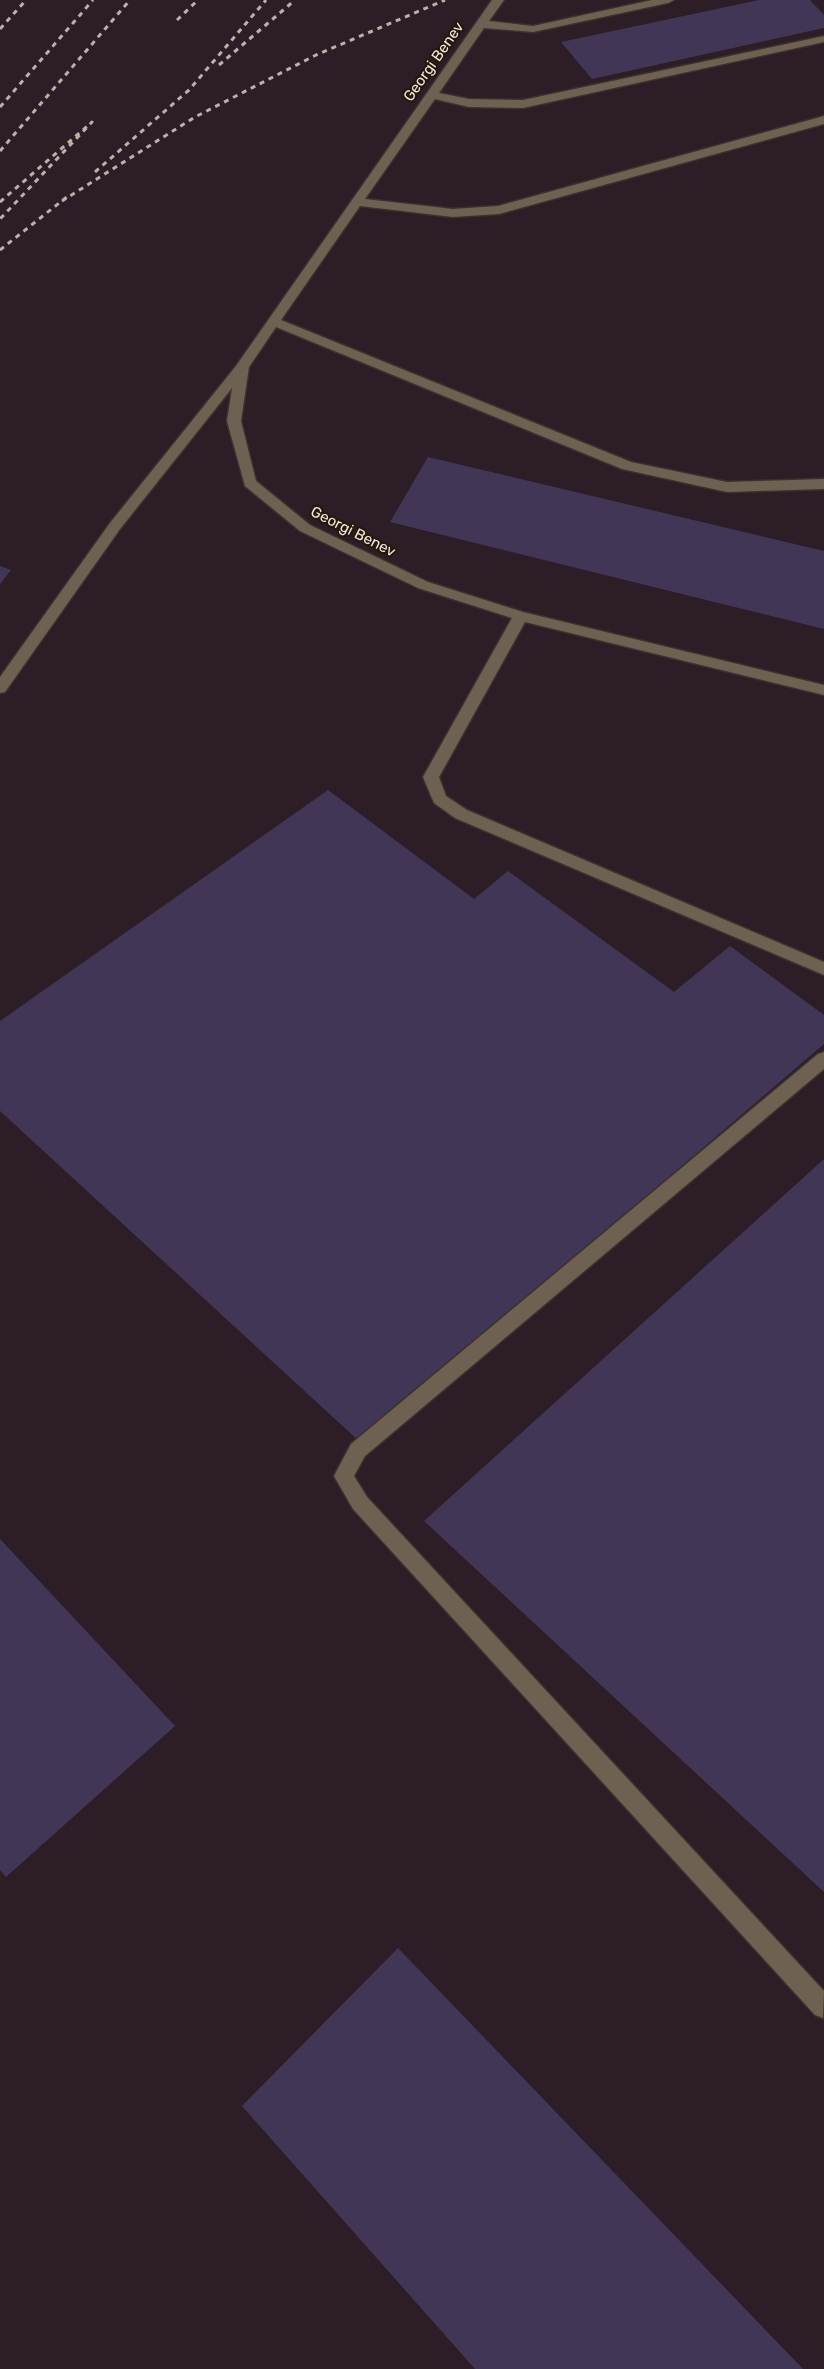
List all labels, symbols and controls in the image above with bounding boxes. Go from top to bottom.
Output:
street label: Georgi Benev [400,19,468,105]
street label: Georgi Benev [307,503,399,561]

